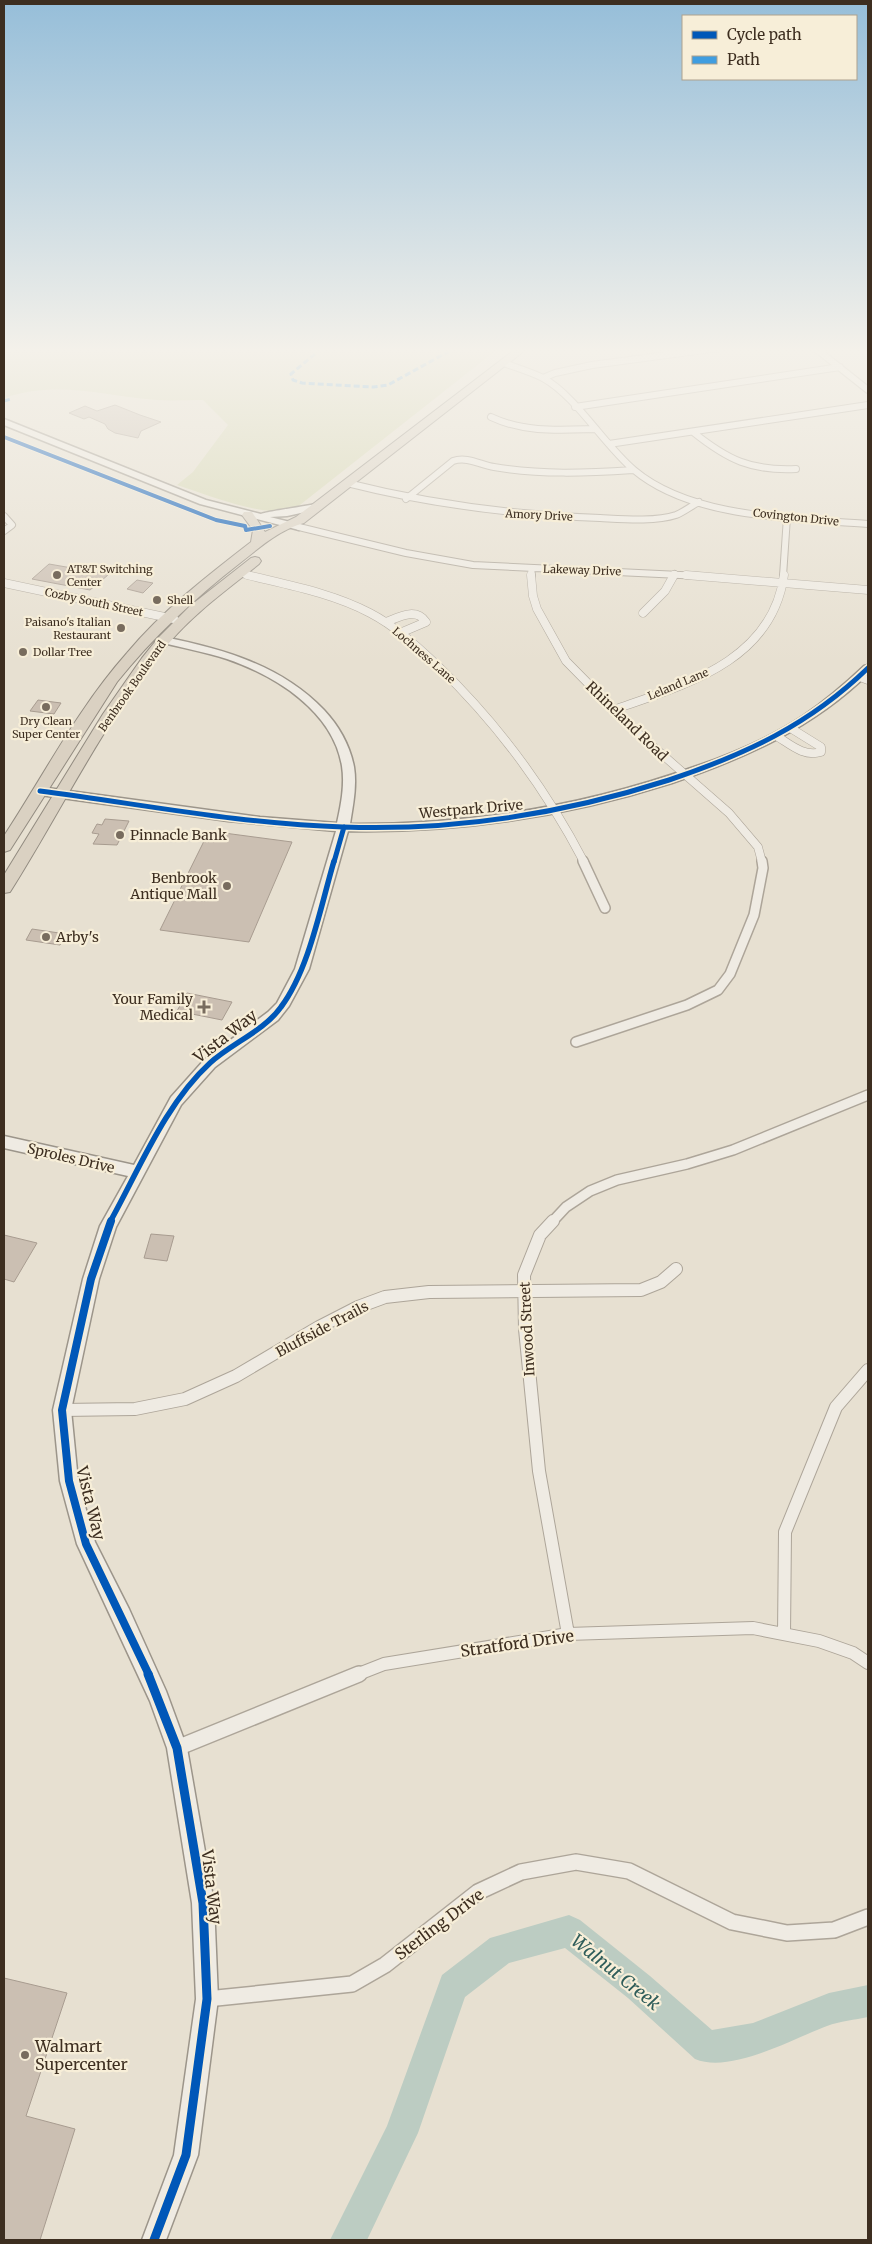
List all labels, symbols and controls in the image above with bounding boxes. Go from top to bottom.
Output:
legend [682,15,857,80]
text: Cycle path [727,25,802,44]
text: Path [727,50,760,69]
street label: Amory Drive [504,506,573,524]
street label: Covington Drive [752,506,840,528]
place label: AT&T Switching Center [66,562,153,589]
street label: Lakeway Drive [543,562,622,578]
marker: AT&T Switching Center [51,569,63,581]
street label: Cozby South Street [44,585,145,619]
place label: Shell [167,593,194,607]
marker: Shell [151,594,163,606]
place label: Paisano's Italian Restaurant [25,615,112,642]
marker: Paisano's Italian Restaurant [115,622,127,634]
street label: Lochness Lane [390,624,459,686]
street label: Benbrook Boulevard [95,638,169,734]
place label: Dollar Tree [33,645,92,659]
marker: Dollar Tree [17,646,29,658]
street label: Leland Lane [646,665,711,703]
street label: Rhineland Road [582,677,672,765]
marker: Dry Clean Super Center [40,701,52,713]
place label: Dry Clean Super Center [12,714,80,741]
street label: Westpark Drive [417,796,524,823]
place label: Pinnacle Bank [130,826,227,844]
marker: Pinnacle Bank [114,829,126,841]
place label: Benbrook Antique Mall [129,869,218,903]
marker: Benbrook Antique Mall [221,880,233,892]
place label: Arby's [55,928,99,946]
marker: Arby's [40,931,52,943]
place label: Your Family Medical [112,990,194,1024]
marker: Your Family Medical [197,1000,211,1014]
street label: Vista Way [188,1005,261,1068]
street label: Sproles Drive [26,1139,116,1177]
street label: Inwood Street [516,1281,538,1377]
street label: Bluffside Trails [273,1297,372,1361]
street label: Vista Way [72,1463,110,1543]
street label: Stratford Drive [459,1625,575,1661]
street label: Vista Way [197,1847,227,1926]
street label: Sterling Drive [391,1884,487,1964]
water label: Walnut Creek [567,1929,665,2015]
place label: Walmart Supercenter [34,2036,128,2074]
marker: Walmart Supercenter [19,2049,31,2061]

